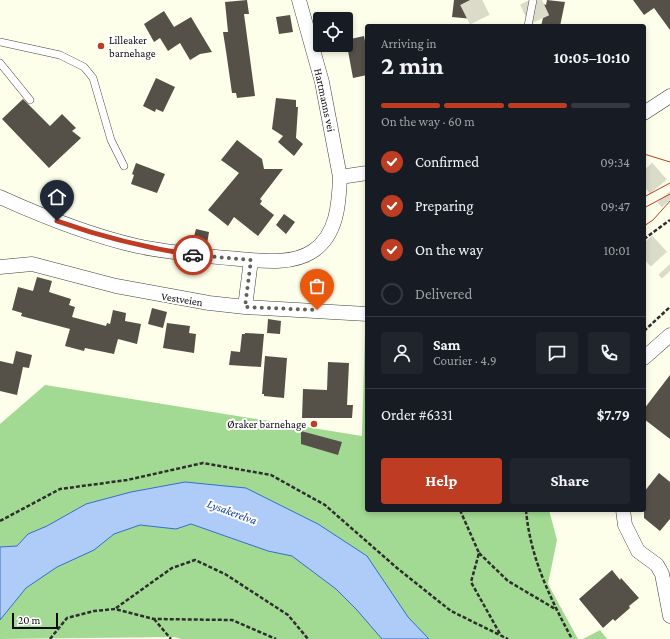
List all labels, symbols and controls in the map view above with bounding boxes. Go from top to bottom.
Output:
map controls [313,12,353,52]
button: locate [313,12,353,52]
place label: Lilleaker barnehage [109,34,156,60]
text: Arriving in [381,36,437,51]
marker: Lilleaker barnehage [96,41,106,51]
text: 10:05–10:10 [554,50,630,66]
text: 2 min [381,51,444,80]
street label: Hartmanns vei [312,67,338,133]
text: On the way · 60 m [381,114,475,129]
icon: check [381,151,403,173]
text: Confirmed [415,154,479,170]
text: 09:34 [600,155,630,170]
pin [40,180,74,221]
icon: home [46,186,68,208]
icon: check [381,195,403,217]
text: Preparing [415,198,474,214]
text: 09:47 [601,199,630,214]
courier [173,235,213,275]
icon: check [381,239,403,261]
text: On the way [415,242,483,258]
text: 10:01 [604,243,630,258]
icon: car [182,244,204,266]
pin [300,269,334,310]
icon: bag [306,275,328,297]
text: Delivered [415,286,472,302]
street label: Vestveien [160,290,204,308]
button: person [381,332,423,374]
button: chat [536,332,578,374]
button: phone [588,332,630,374]
text: Sam [433,337,461,353]
text: Courier · 4.9 [433,353,497,368]
text: Order #6331 [381,407,453,423]
text: $7.79 [597,407,630,423]
place label: Øraker barnehage [227,418,306,431]
marker: Øraker barnehage [309,419,319,429]
button: Help [381,458,502,504]
button: Share [510,458,630,504]
water label: Lysakerelva [205,497,259,528]
scale bar [12,611,58,630]
text: 20 m [18,614,40,626]

